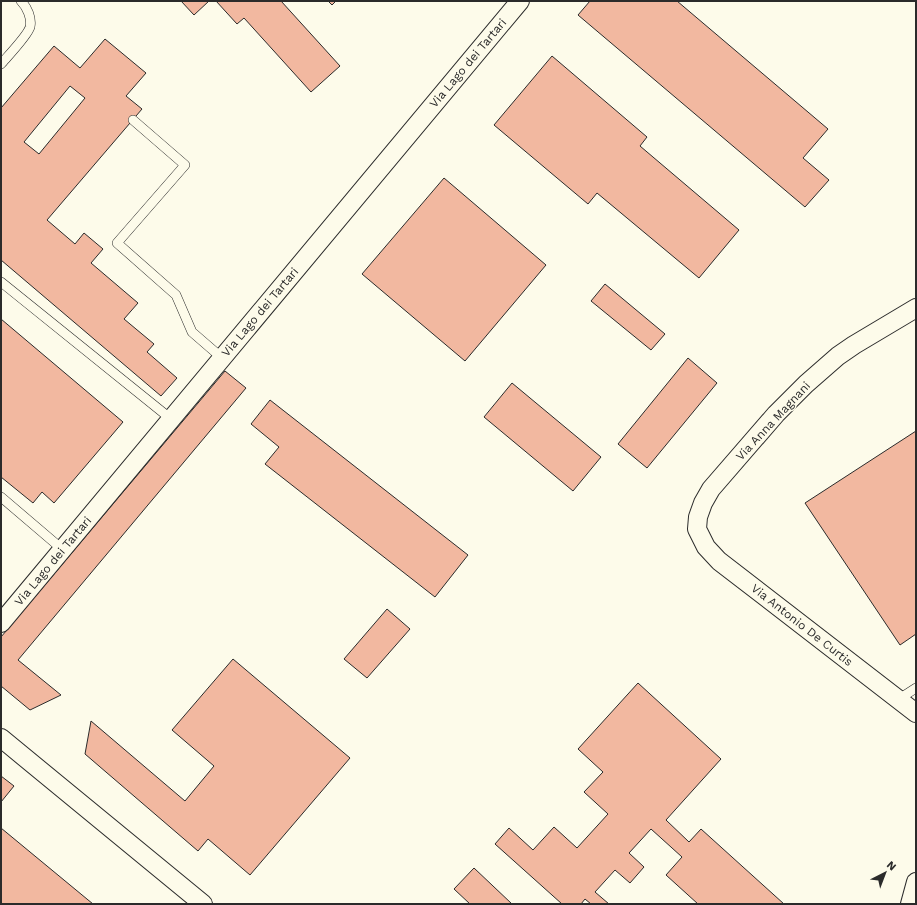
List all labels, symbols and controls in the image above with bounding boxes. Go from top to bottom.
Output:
street label: Via Lago dei Tartari [427,16,509,110]
street label: Via Lago dei Tartari [219,265,301,359]
street label: Via Anna Magnani [733,379,813,463]
street label: Via Lago dei Tartari [12,514,94,608]
street label: Via Antonio De Curtis [748,581,856,669]
north arrow [865,853,905,893]
text: N [884,858,899,873]

